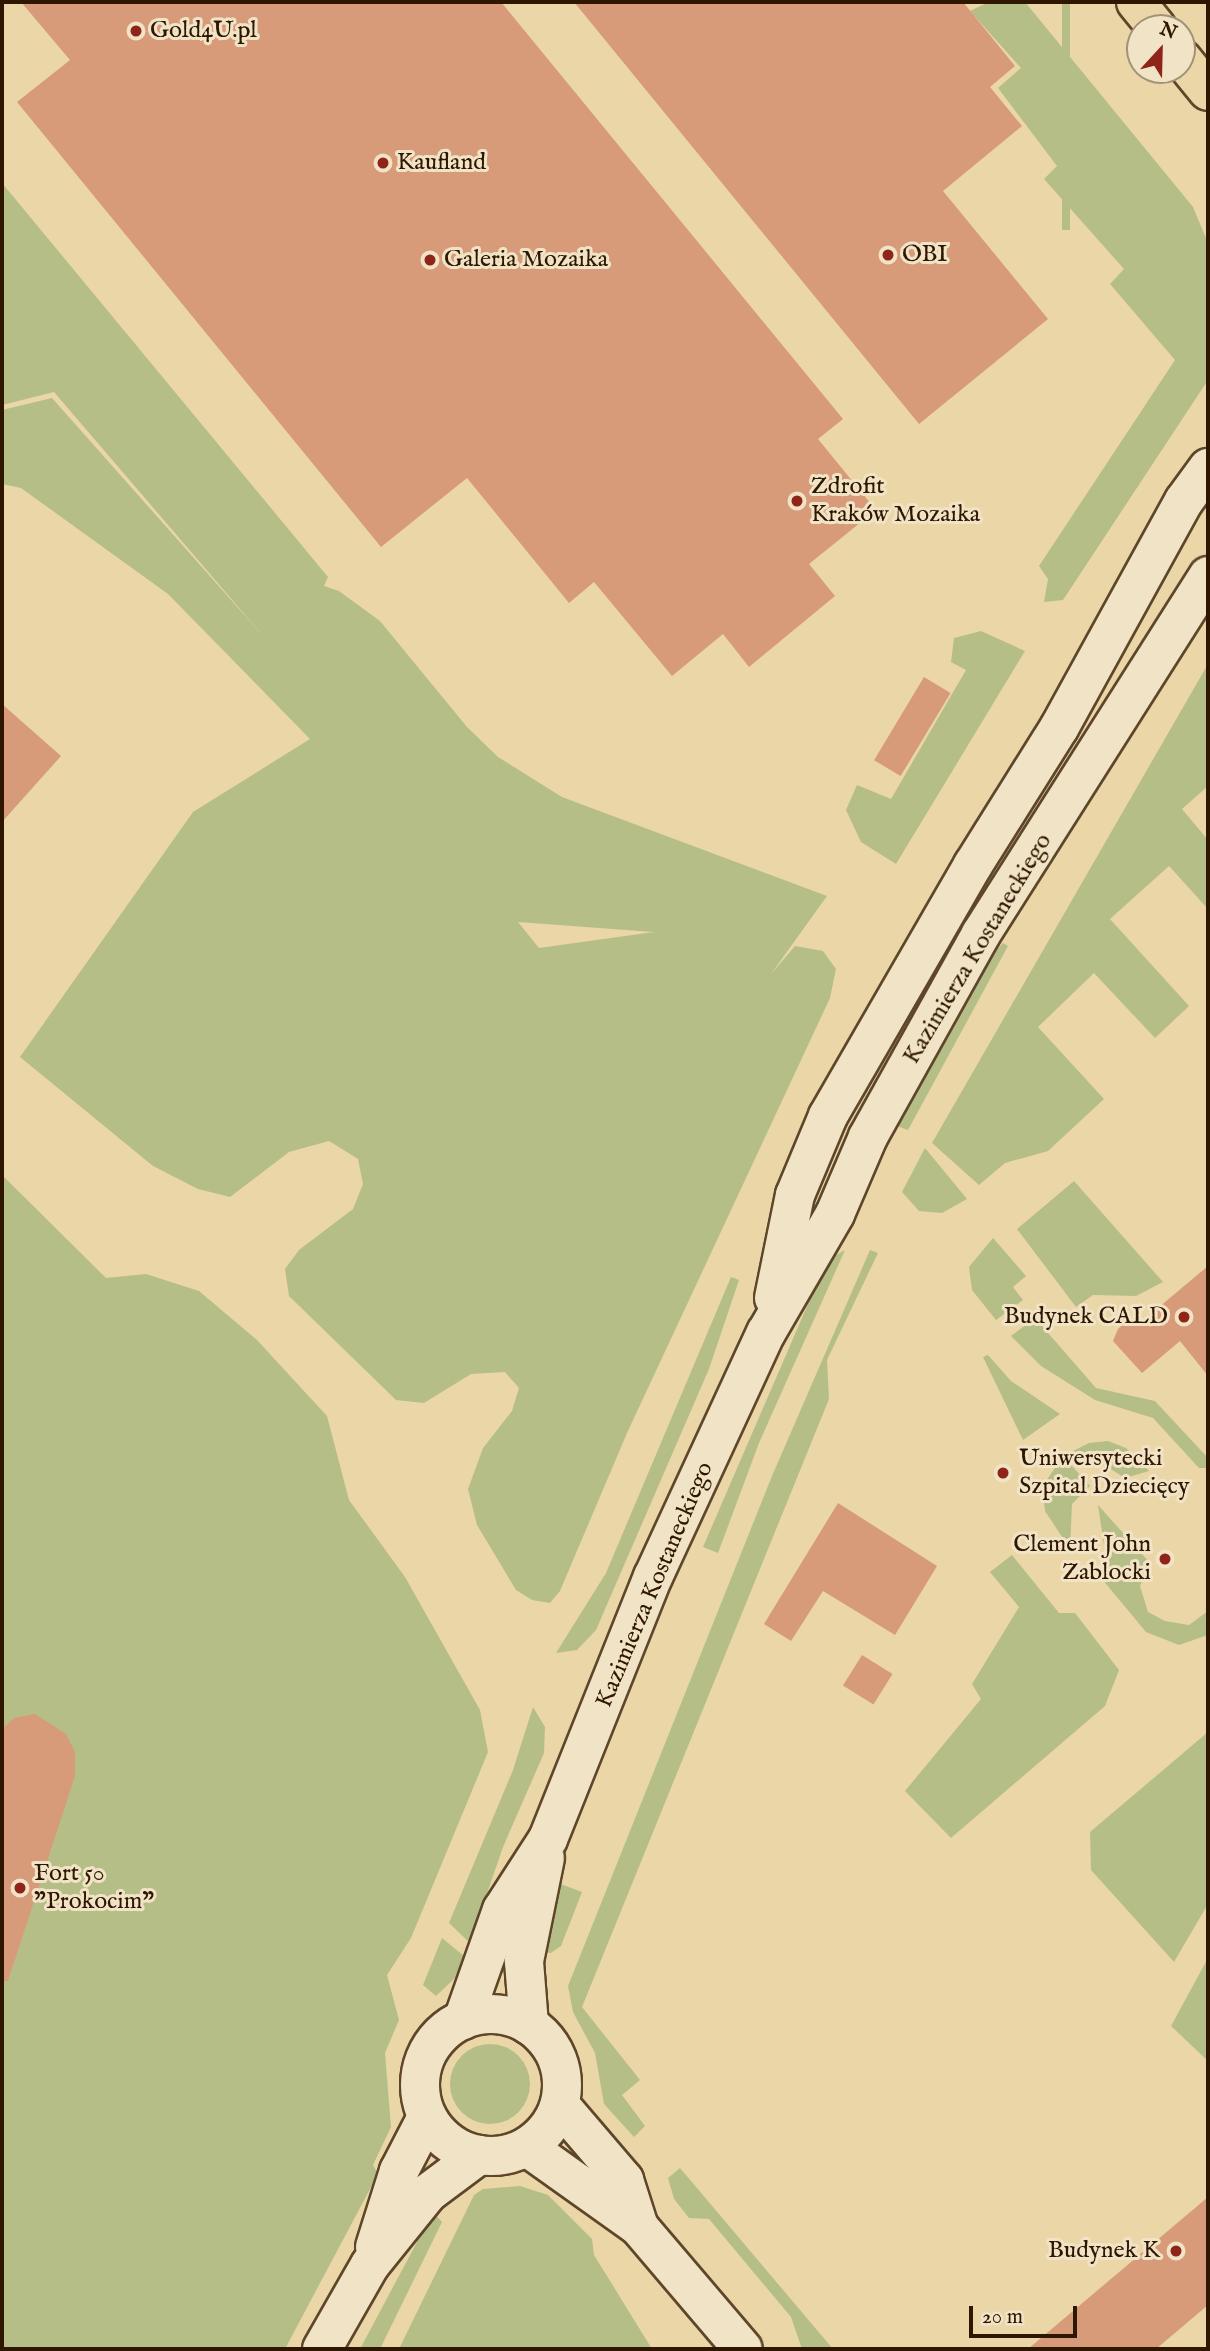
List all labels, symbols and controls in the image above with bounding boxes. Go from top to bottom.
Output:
north arrow [1126,14,1196,84]
place label: Gold4U.pl [150,17,257,45]
text: N [1156,17,1180,46]
marker: Gold4U.pl [128,23,144,39]
place label: Kaufland [397,149,486,177]
marker: Kaufland [375,155,391,171]
place label: OBI [902,241,948,269]
place label: Galeria Mozaika [444,246,608,274]
marker: OBI [880,247,896,263]
marker: Galeria Mozaika [422,252,438,268]
place label: Zdrofit Kraków Mozaika [811,473,980,529]
marker: Zdrofit Kraków Mozaika [789,493,805,509]
street label: Kazimierza Kostaneckiego [898,828,1058,1070]
place label: Budynek CALD [1004,1303,1168,1331]
marker: Budynek CALD [1174,1307,1194,1327]
place label: Uniwersytecki Szpital Dziecięcy [1019,1445,1190,1501]
street label: Kazimierza Kostaneckiego [590,1458,720,1712]
marker: Uniwersytecki Szpital Dziecięcy [993,1463,1013,1483]
place label: Clement John Zablocki [1013,1531,1151,1587]
marker: Clement John Zablocki [1157,1551,1173,1567]
place label: Fort 50 "Prokocim" [34,1860,154,1916]
marker: Fort 50 "Prokocim" [12,1880,28,1896]
place label: Budynek K [1048,2237,1160,2265]
marker: Budynek K [1166,2241,1186,2261]
scale bar [972,2292,1080,2336]
text: 20 m [982,2304,1023,2331]

